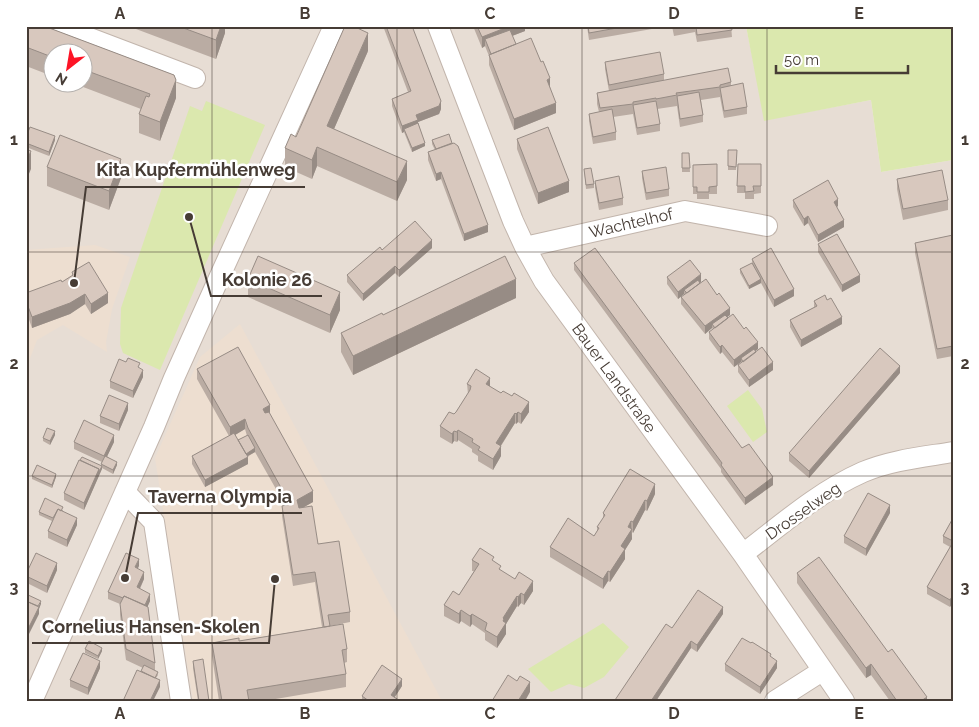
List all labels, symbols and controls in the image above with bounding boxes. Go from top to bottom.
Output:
text: A [115,4,126,23]
text: B [300,4,311,23]
text: C [485,4,496,23]
text: D [668,4,680,23]
text: E [854,4,864,23]
north arrow [42,42,92,92]
scale bar [776,42,909,74]
text: 50 m [784,51,819,69]
text: N [53,70,70,89]
text: 1 [10,130,18,149]
text: 1 [961,130,969,149]
callout: Kita Kupfermühlenweg [86,154,305,187]
text: Kita Kupfermühlenweg [96,159,296,180]
street label: Wachtelhof [587,204,676,242]
callout: Kolonie 26 [211,263,322,296]
text: Kolonie 26 [222,269,312,290]
street label: Bauer Landstraße [568,320,660,436]
text: 2 [9,354,19,373]
text: 2 [960,354,970,373]
street label: Drosselweg [762,478,844,544]
callout: Taverna Olympia [138,480,302,513]
text: Taverna Olympia [148,486,292,507]
text: 3 [10,578,19,597]
text: 3 [961,578,970,597]
callout: Cornelius Hansen-Skolen [32,610,269,643]
text: Cornelius Hansen-Skolen [42,616,260,637]
text: A [115,704,126,723]
text: B [300,704,311,723]
text: C [485,704,496,723]
text: D [668,704,680,723]
text: E [854,704,864,723]

